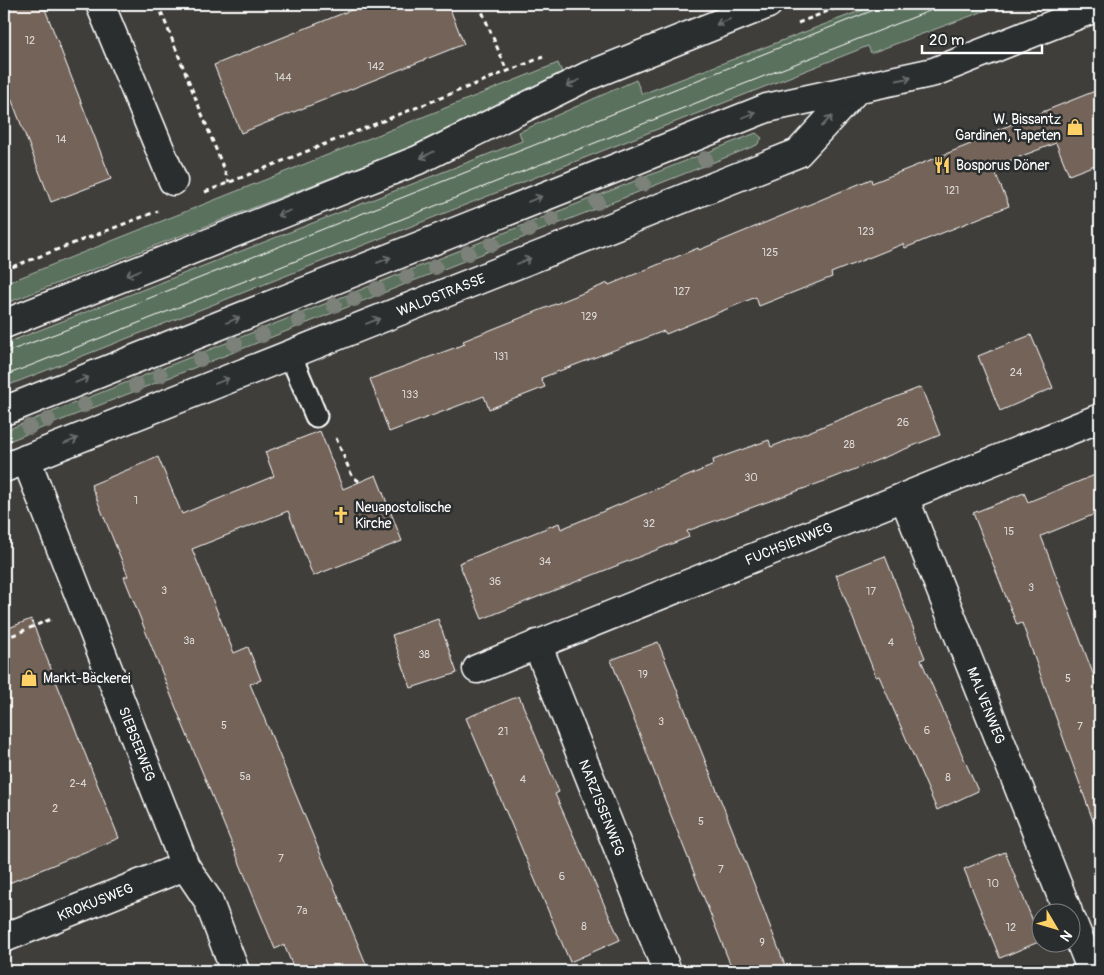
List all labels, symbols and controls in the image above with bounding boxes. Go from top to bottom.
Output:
one-way arrow [716,18,731,27]
scale bar [922,22,1042,54]
text: 20 m [929,31,964,50]
house number: 12 [25,34,35,47]
house number: 142 [368,60,384,73]
house number: 144 [274,71,292,84]
one-way arrow [896,74,912,83]
one-way arrow [566,79,581,89]
one-way arrow [741,110,756,119]
place label: W. Bissantz Gardinen, Tapeten [955,111,1061,144]
one-way arrow [821,115,833,127]
shop icon: W. Bissantz Gardinen, Tapeten [1065,117,1085,137]
house number: 14 [56,133,67,146]
one-way arrow [420,151,435,160]
restaurant icon: Bosporus Döner [932,155,952,175]
place label: Bosporus Döner [956,157,1049,174]
house number: 121 [945,184,959,197]
one-way arrow [527,194,542,203]
one-way arrow [277,209,292,218]
house number: 123 [858,225,874,238]
house number: 125 [762,246,778,259]
one-way arrow [376,254,391,263]
one-way arrow [516,256,532,265]
one-way arrow [126,269,141,278]
street label: WALDSTRASSE [394,270,488,320]
house number: 127 [674,285,690,298]
house number: 129 [581,310,597,323]
one-way arrow [225,314,240,323]
one-way arrow [365,316,380,325]
house number: 131 [494,350,508,363]
house number: 24 [1010,366,1023,379]
one-way arrow [74,374,89,383]
one-way arrow [214,375,229,385]
house number: 133 [402,388,418,401]
house number: 26 [897,416,909,429]
one-way arrow [63,435,78,445]
house number: 28 [843,438,855,451]
house number: 30 [744,471,758,484]
house number: 1 [134,494,138,507]
place label: Neuapostolische Kirche [355,499,451,532]
church icon: Neuapostolische Kirche [331,505,351,525]
house number: 32 [643,517,655,530]
street label: FUCHSIENWEG [743,519,835,569]
house number: 15 [1004,525,1014,538]
house number: 34 [539,555,552,568]
house number: 36 [489,575,501,588]
house number: 3 [1028,581,1034,594]
house number: 3 [161,584,167,597]
house number: 17 [866,585,876,598]
house number: 3a [183,634,195,647]
house number: 4 [888,636,895,649]
house number: 38 [418,648,430,661]
street label: MALVENWEG [963,665,1009,746]
shop icon: Markt-Bäckerei [19,668,39,688]
house number: 19 [638,668,648,681]
place label: Markt-Bäckerei [43,670,131,687]
house number: 5 [1065,672,1071,685]
street label: SIEBSEEWEG [115,704,159,784]
house number: 3 [658,715,664,728]
house number: 5 [221,719,227,732]
house number: 7 [1077,720,1083,733]
house number: 6 [924,724,930,737]
house number: 21 [498,725,508,738]
street label: NARZISSENWEG [575,757,628,858]
house number: 5a [239,770,251,783]
house number: 8 [945,771,951,784]
house number: 4 [520,773,527,786]
house number: 2-4 [69,777,87,790]
house number: 2 [52,802,58,815]
house number: 5 [698,815,704,828]
house number: 7 [278,852,284,865]
house number: 7 [718,863,724,876]
house number: 6 [559,870,565,883]
house number: 10 [987,877,999,890]
street label: KROKUSWEG [55,880,136,925]
north arrow [1032,902,1082,952]
house number: 7a [297,904,307,917]
house number: 8 [581,920,587,933]
house number: 12 [1006,921,1016,934]
text: N [1056,927,1075,945]
house number: 9 [759,936,765,949]

